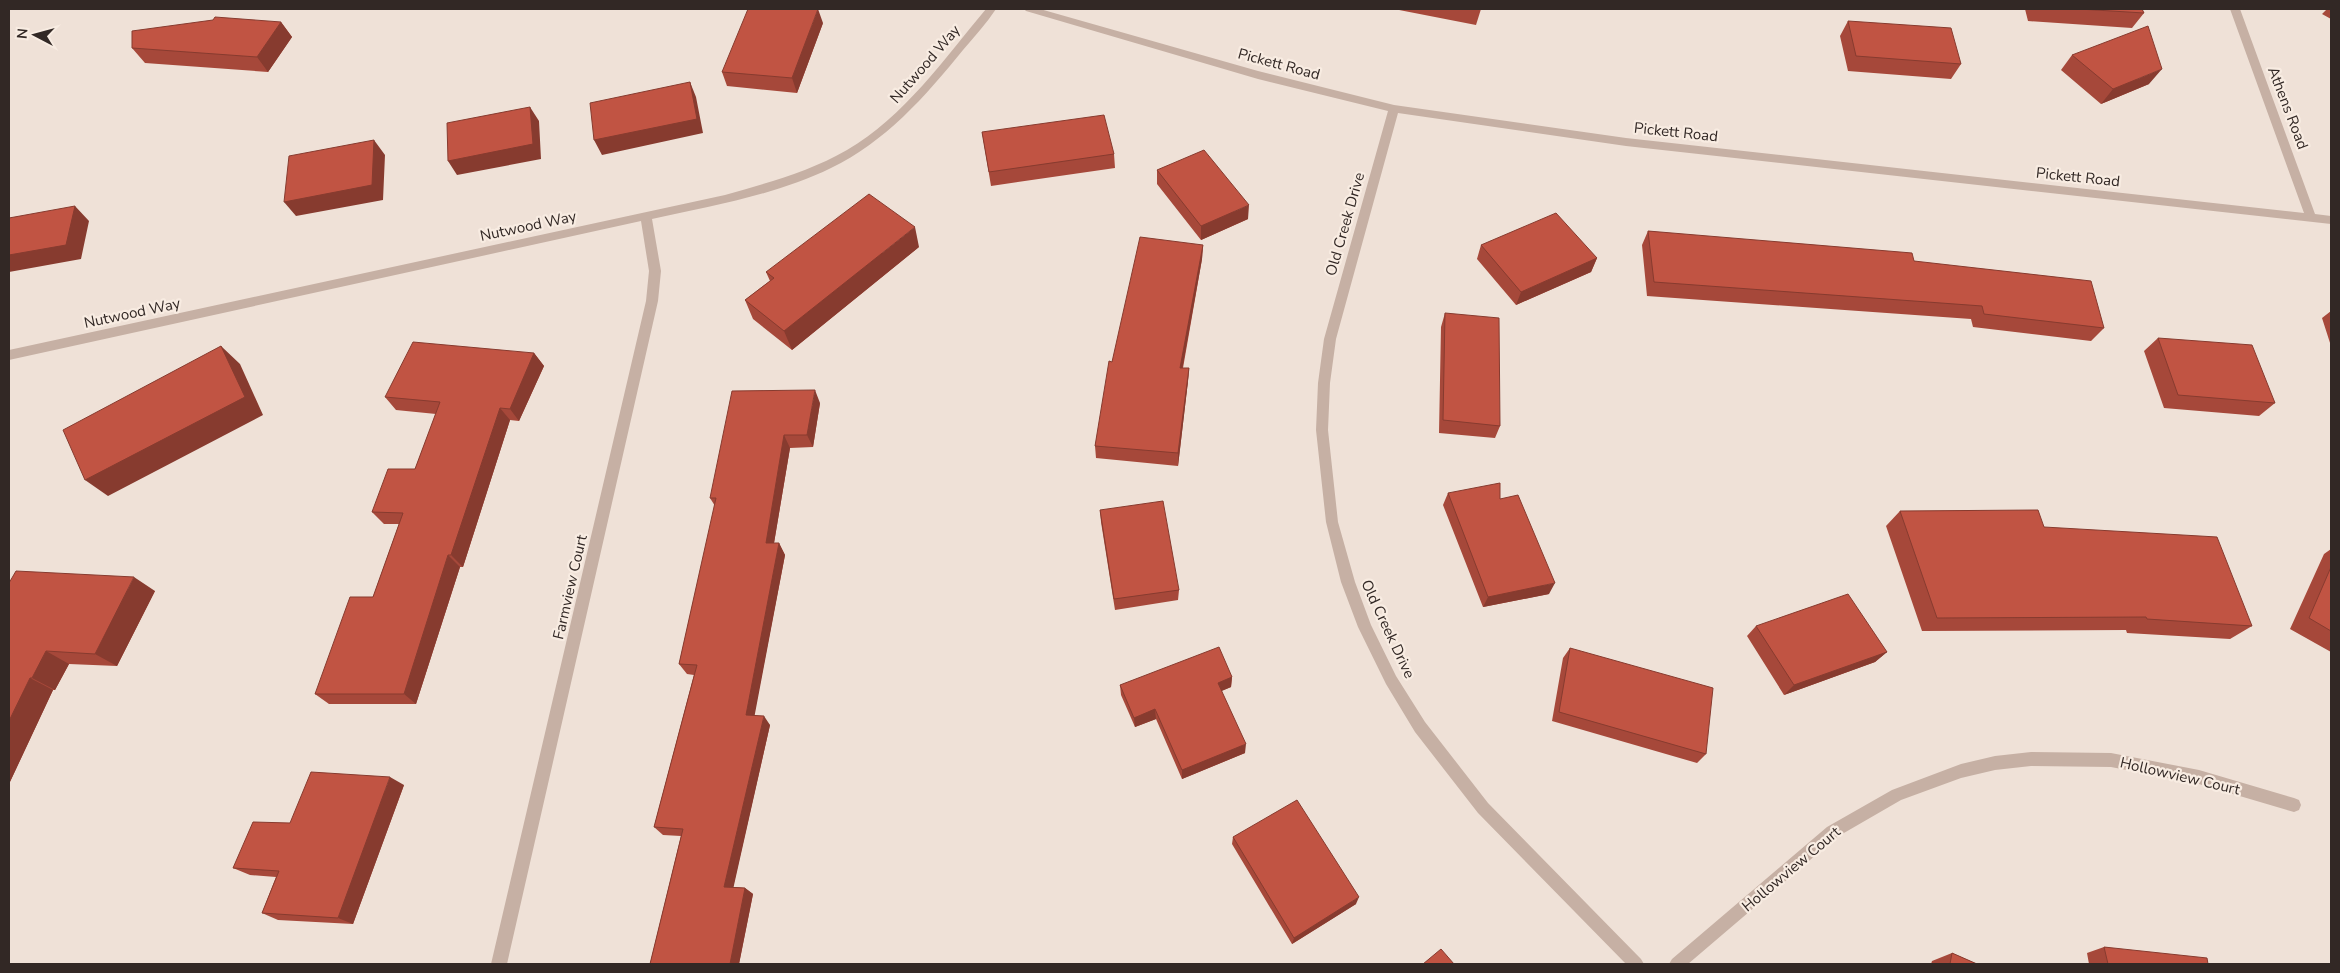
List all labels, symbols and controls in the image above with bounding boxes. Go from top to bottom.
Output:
north arrow [10,10,60,60]
street label: Nutwood Way [885,20,965,108]
text: N [13,27,33,40]
street label: Pickett Road [1236,43,1322,85]
street label: Athens Road [2263,64,2313,152]
street label: Pickett Road [1633,118,1719,146]
street label: Pickett Road [2035,163,2121,191]
street label: Old Creek Drive [1321,170,1369,278]
street label: Nutwood Way [478,206,578,246]
street label: Nutwood Way [82,293,182,333]
street label: Farmview Court [548,532,592,641]
street label: Old Creek Drive [1356,576,1420,682]
street label: Hollowview Court [2118,752,2243,800]
street label: Hollowview Court [1738,821,1845,916]

